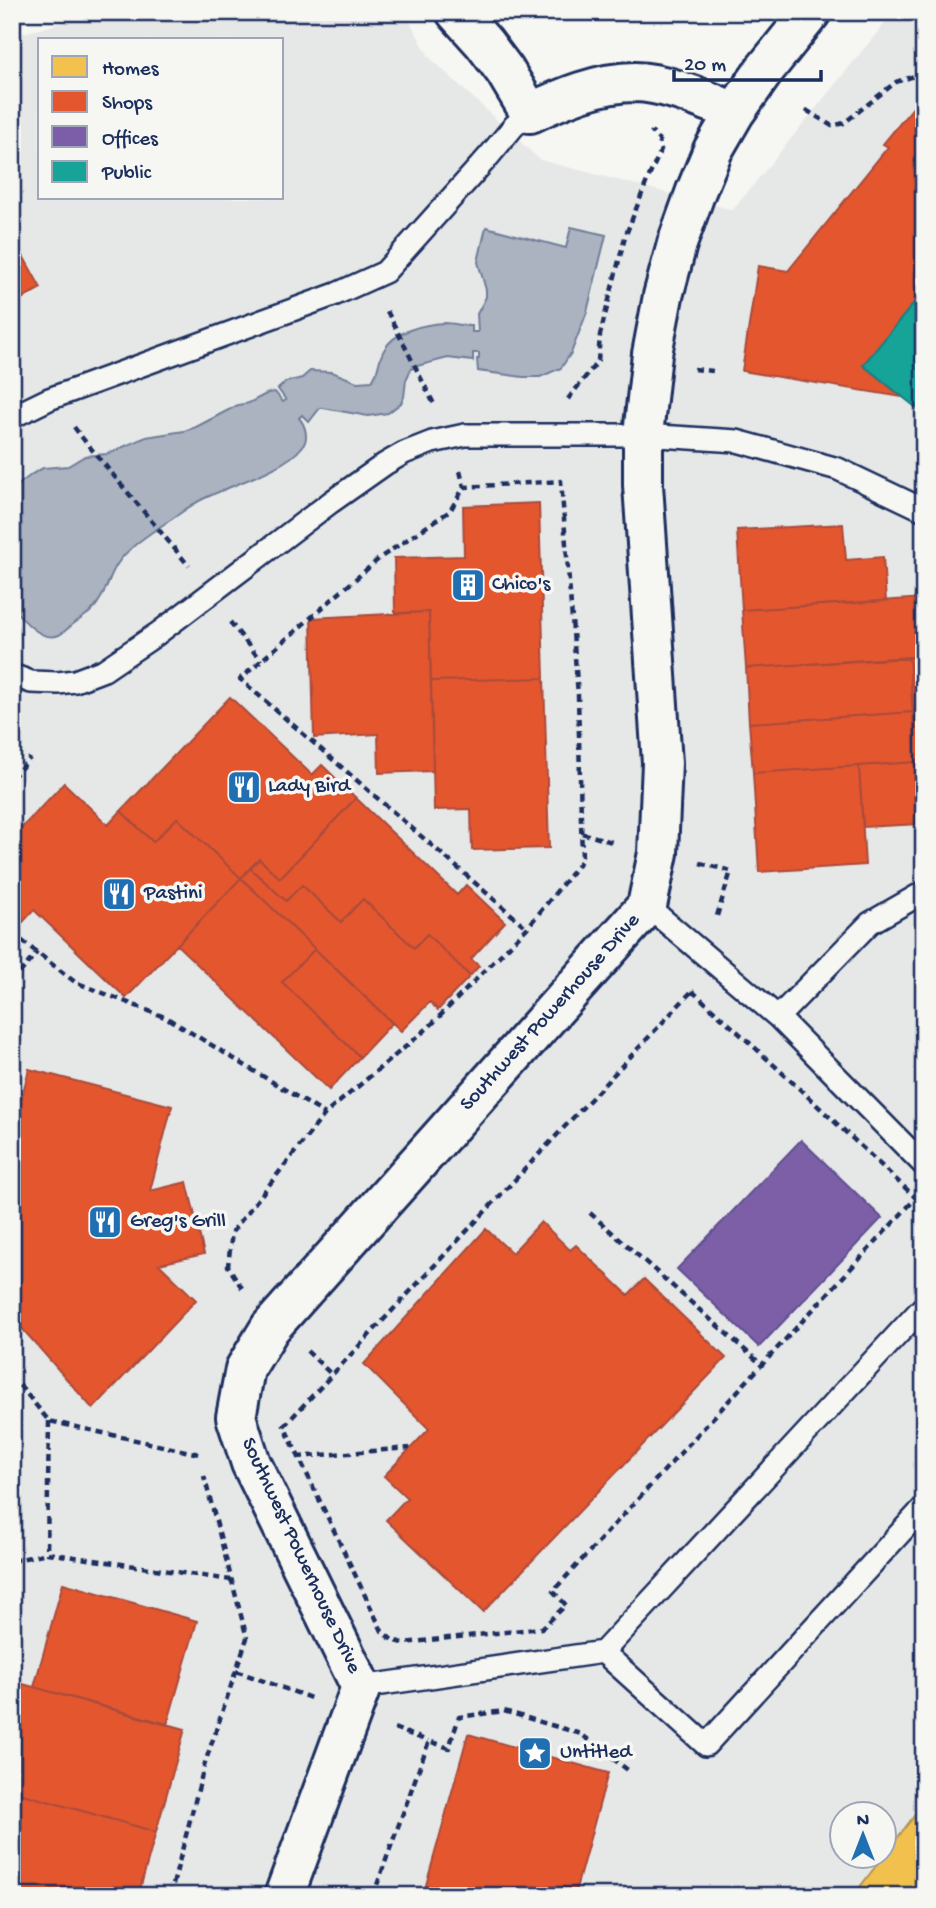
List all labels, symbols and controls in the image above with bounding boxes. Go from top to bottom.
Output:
legend [38,38,284,200]
scale bar [674,38,820,82]
text: 20 m [684,54,726,79]
text: Homes [102,58,160,83]
text: Shops [102,92,153,117]
text: Offices [102,128,159,153]
text: Public [101,162,152,187]
building icon: Chico's [449,566,487,604]
place label: Chico's [492,573,552,598]
restaurant icon: Lady Bird [225,768,263,806]
place label: Lady Bird [268,775,352,800]
restaurant icon: Pastini [100,875,138,913]
place label: Pastini [143,882,203,907]
street label: Southwest Powerhouse Drive [456,908,647,1117]
restaurant icon: Greg's Grill [86,1203,124,1241]
place label: Greg's Grill [130,1210,226,1235]
street label: Southwest Powerhouse Drive [234,1434,366,1679]
place icon: Untitled [516,1734,554,1772]
place label: Untitled [560,1741,633,1766]
north arrow [828,1800,898,1870]
text: N [857,1810,869,1833]

